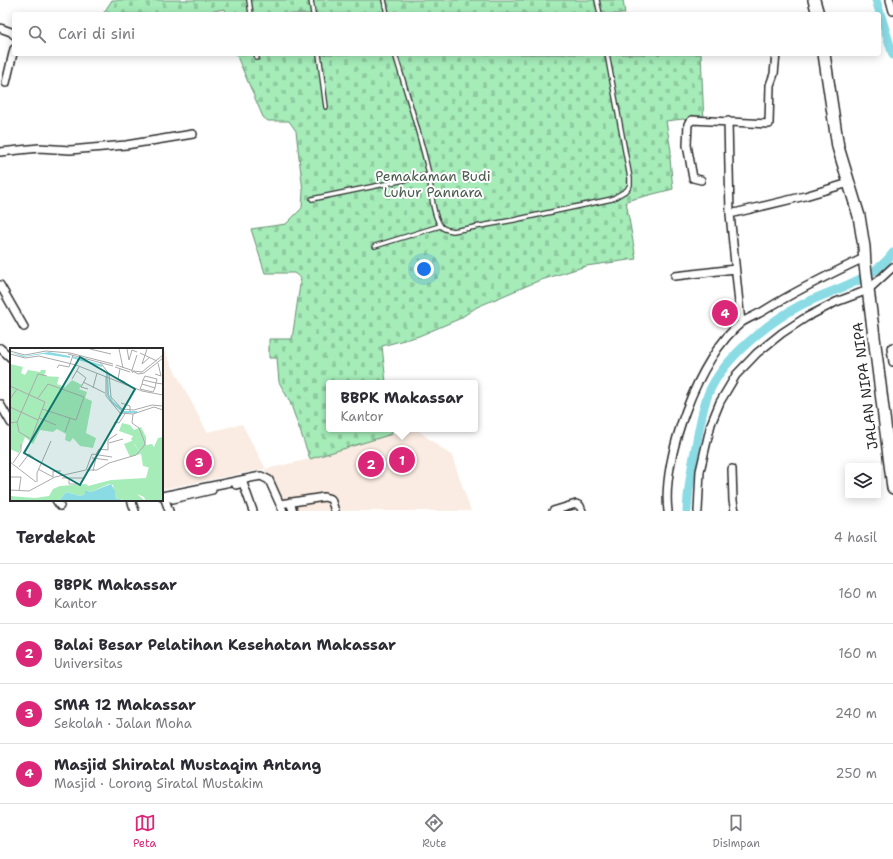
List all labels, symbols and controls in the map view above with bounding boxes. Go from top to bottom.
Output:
search box [12,12,881,56]
icon: search [26,23,48,45]
text: Cari di sini [58,24,135,44]
park label: Pemakaman Budi Luhur Pannara [375,167,491,201]
your location [414,259,434,279]
pin: 4 [712,298,738,328]
street label: JALAN NIPA NIPA [848,321,882,451]
inset map [10,348,163,501]
popup [326,380,478,432]
text: BBPK Makassar [341,388,464,408]
text: Kantor [341,408,384,425]
pin: 1 [389,445,415,475]
pin: 3 [186,447,212,477]
pin: 2 [358,449,384,479]
map controls [845,463,881,499]
button: layers [845,463,881,499]
text: Terdekat [16,526,96,548]
text: 4 hasil [834,529,877,546]
text: BBPK Makassar [54,575,177,595]
text: 1 [26,585,32,602]
text: 160 m [839,585,877,602]
text: Kantor [54,595,97,612]
text: Balai Besar Pelatihan Kesehatan Makassar [54,635,396,655]
text: 2 [24,645,34,662]
text: 160 m [839,645,877,662]
text: Universitas [54,655,123,672]
text: SMA 12 Makassar [54,695,196,715]
text: 3 [24,705,34,722]
text: 240 m [835,705,877,722]
text: Sekolah · Jalan Moha [54,715,192,732]
text: Masjid Shiratal Mustaqim Antang [54,755,321,775]
text: 4 [24,765,34,782]
text: 250 m [836,765,877,782]
text: Masjid · Lorong Siratal Mustakim [54,775,263,792]
tab: Peta [133,812,156,851]
tab: Rute [422,812,447,851]
tab: Disimpan [712,812,760,851]

